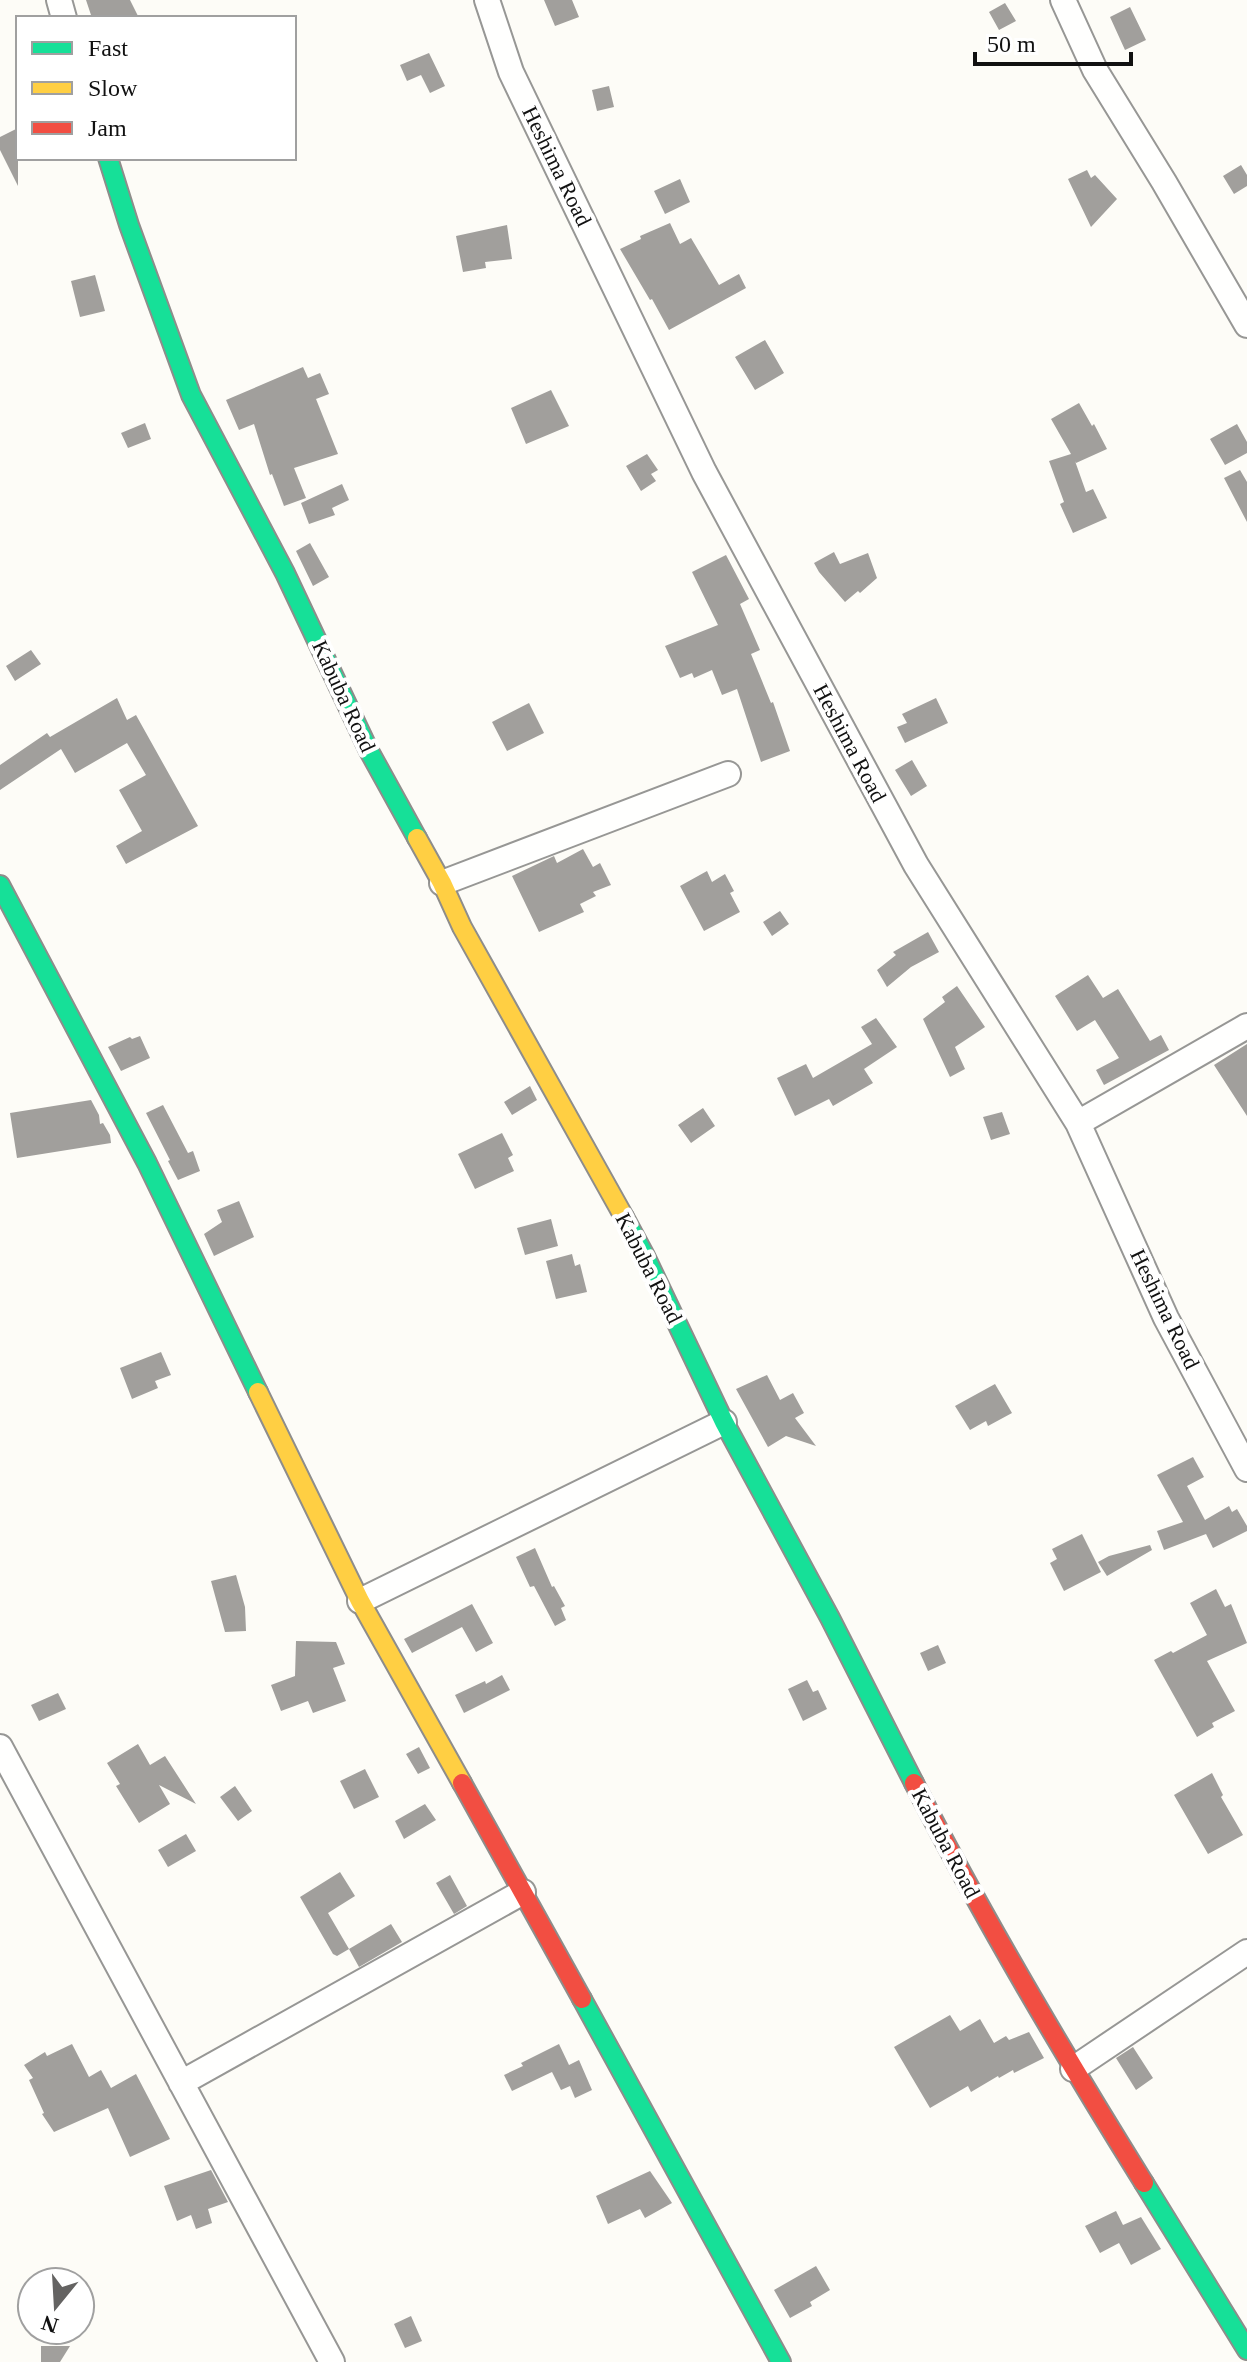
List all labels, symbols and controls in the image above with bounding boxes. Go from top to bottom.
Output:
legend [16,16,296,160]
scale bar [975,16,1131,66]
text: 50 m [987,31,1036,57]
text: Fast [88,35,128,61]
text: Slow [88,75,138,101]
street label: Heshima Road [517,102,597,230]
text: Jam [88,115,127,141]
street label: Kabuba Road [307,636,381,756]
street label: Heshima Road [808,680,892,806]
street label: Kabuba Road [611,1209,687,1327]
street label: Heshima Road [1125,1245,1205,1373]
street label: Kabuba Road [907,1784,985,1902]
north arrow [16,2266,96,2346]
text: N [38,2310,61,2339]

